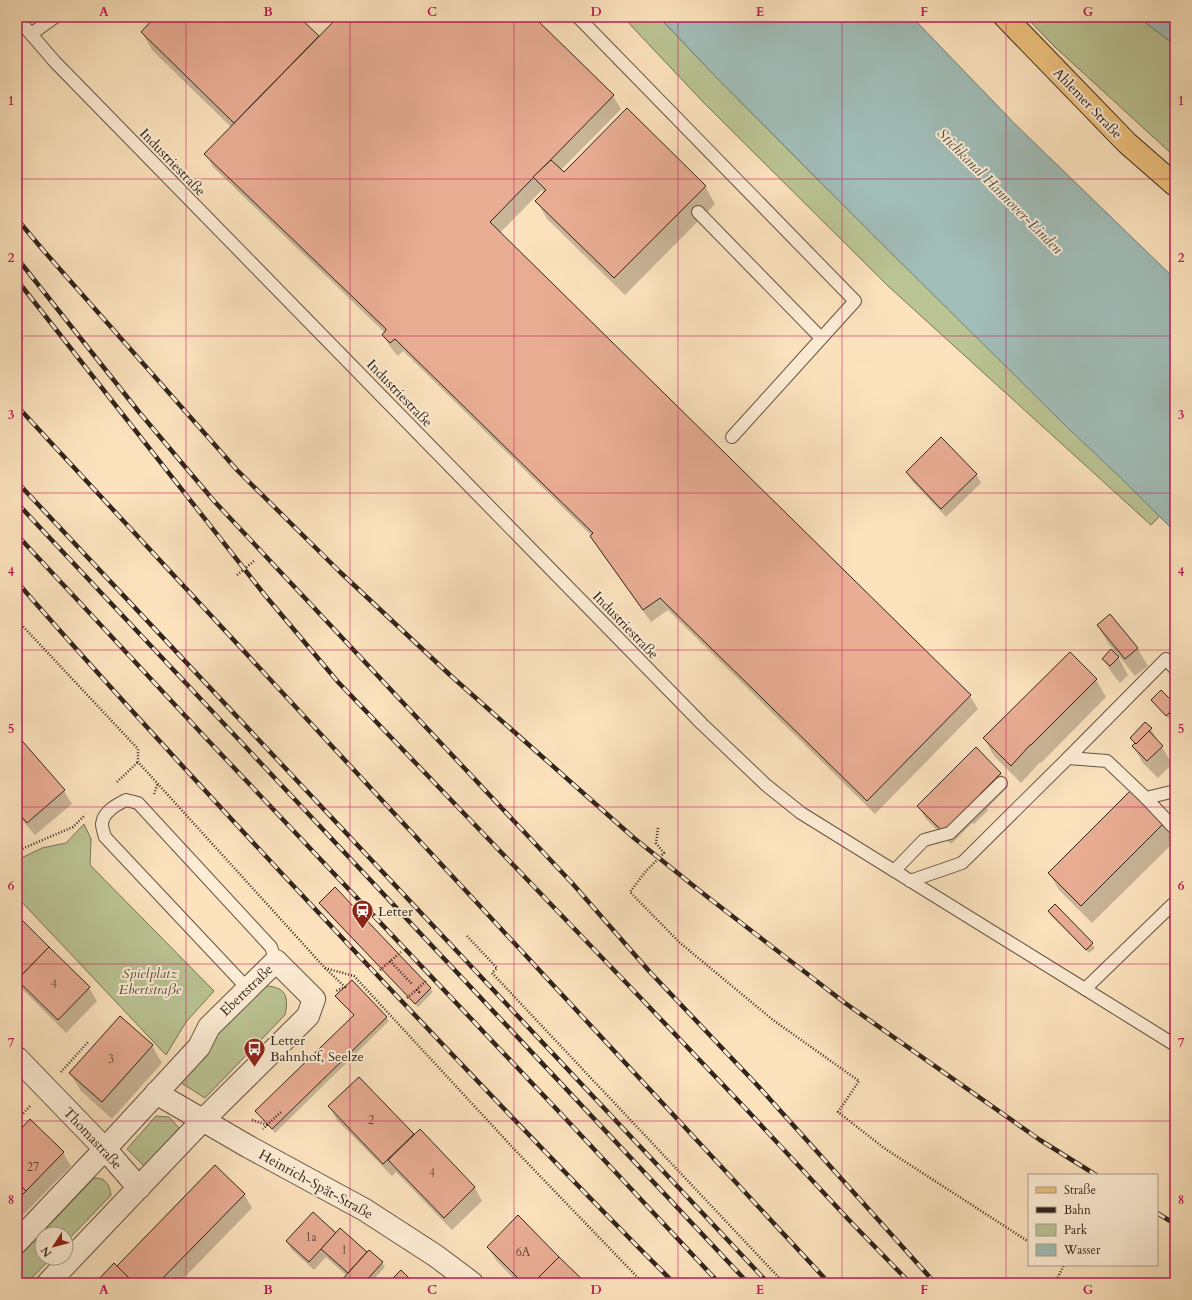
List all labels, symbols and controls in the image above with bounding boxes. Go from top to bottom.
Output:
text: A [99,3,109,21]
text: B [263,3,273,21]
text: C [427,3,437,21]
text: D [590,3,602,21]
text: E [756,3,764,21]
text: F [920,3,928,21]
text: G [1083,3,1094,21]
street label: Ahlemer Straße [1049,64,1126,143]
text: 1 [8,92,14,110]
text: 1 [1178,92,1184,110]
street label: Industriestraße [135,124,210,200]
water label: Stichkanal Hannover-Linden [933,124,1068,259]
text: 2 [8,249,15,267]
text: 2 [1178,249,1185,267]
street label: Industriestraße [362,355,437,431]
text: 3 [8,406,15,424]
text: 3 [1178,406,1185,424]
text: 4 [8,563,15,581]
text: 4 [1178,563,1185,581]
street label: Industriestraße [588,587,663,663]
text: 5 [8,720,14,738]
text: 5 [1178,720,1184,738]
text: 6 [8,877,15,895]
text: 6 [1178,877,1185,895]
station icon: Letter [349,898,375,931]
place label: Letter [378,902,414,921]
street label: Ebertstraße [216,960,277,1020]
park label: Spielplatz Ebertstraße [119,964,182,999]
house number: 4 [51,976,57,992]
place label: Letter Bahnhof, Seelze [270,1031,364,1066]
text: 7 [8,1034,15,1052]
text: 7 [1178,1034,1185,1052]
bus stop icon: Letter Bahnhof, Seelze [242,1035,268,1068]
house number: 3 [108,1051,114,1067]
street label: Thomastraße [59,1103,126,1173]
house number: 2 [368,1112,374,1128]
street label: Heinrich-Spät-Straße [255,1145,376,1224]
house number: 27 [27,1159,39,1175]
house number: 4 [429,1165,435,1181]
legend [1028,1174,1158,1266]
text: Straße [1064,1182,1096,1198]
text: 8 [8,1191,14,1209]
text: 8 [1178,1191,1184,1209]
text: Bahn [1064,1202,1091,1218]
text: Park [1064,1222,1088,1238]
north arrow [34,1226,74,1266]
house number: 1a [305,1229,317,1245]
house number: 1 [341,1242,347,1258]
text: Wasser [1063,1242,1101,1258]
text: N [37,1243,55,1260]
house number: 6A [516,1244,531,1260]
text: A [99,1281,109,1299]
text: B [263,1281,273,1299]
text: C [427,1281,437,1299]
text: D [590,1281,602,1299]
text: E [756,1281,764,1299]
text: F [920,1281,928,1299]
text: G [1083,1281,1094,1299]

